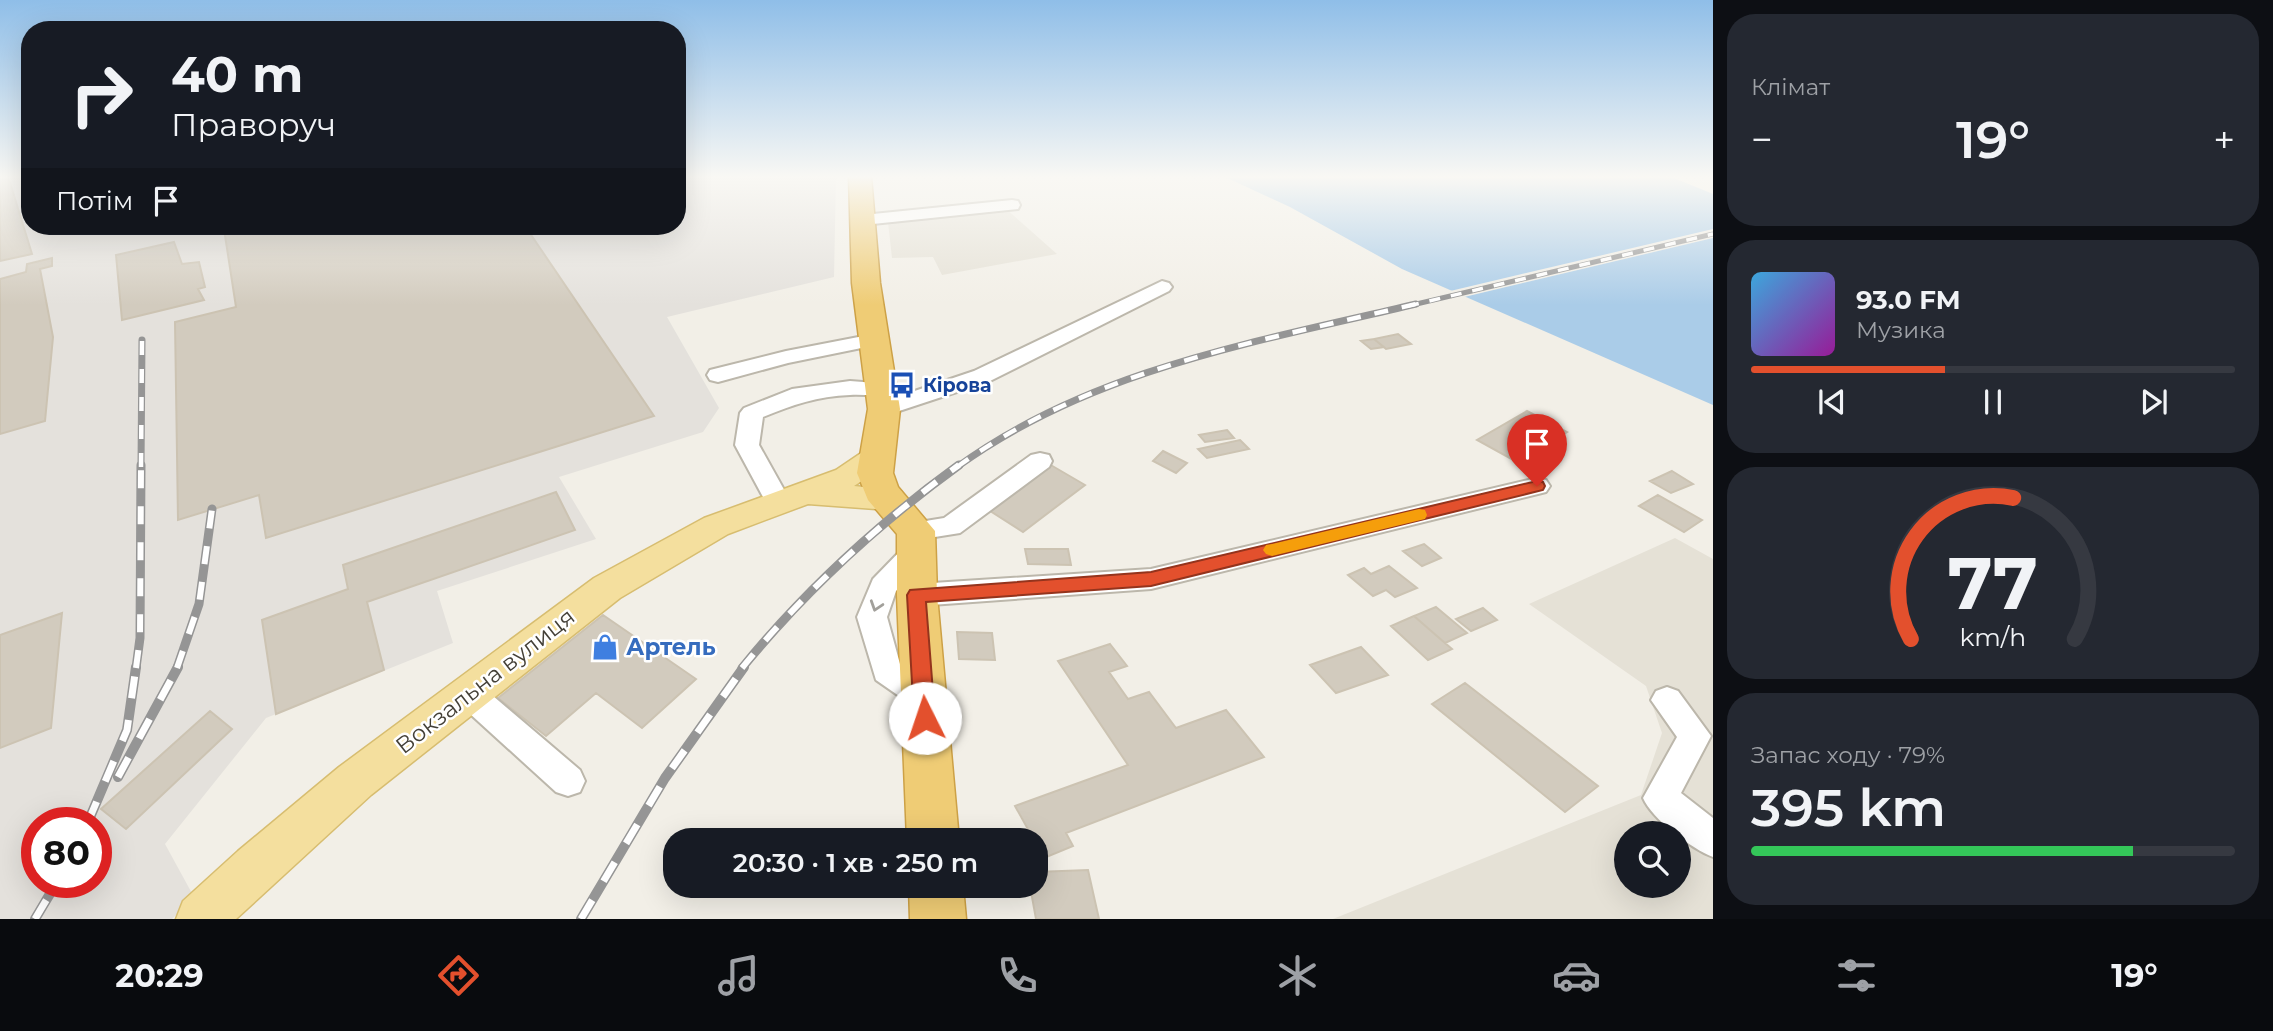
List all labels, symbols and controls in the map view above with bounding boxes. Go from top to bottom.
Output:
text: 40 m [171,45,303,104]
icon: right [56,49,147,140]
text: Клімат [1751,73,1830,101]
text: Праворуч [171,105,336,144]
text: 19° [1956,108,2030,171]
text: − [1751,116,1773,163]
text: + [2213,116,2235,163]
icon: arrive [147,182,185,220]
text: Потім [56,185,133,217]
text: 93.0 FM [1856,284,1961,316]
text: Музика [1856,316,1946,344]
bus stop icon: Кірова [887,370,917,400]
place label: Кірова [923,374,991,397]
icon: previous [1813,383,1851,421]
icon: pause [1974,383,2012,421]
icon: next [2135,383,2173,421]
pin [1507,414,1567,486]
icon: arrive [1518,425,1556,463]
text: 77 [1948,539,2038,627]
one-way arrow [870,600,885,612]
street label: Вокзальна вулиця [390,602,580,760]
text: km/h [1960,621,2026,651]
shop icon: Артель [590,632,620,662]
place label: Артель [626,633,716,661]
position arrow [888,681,962,755]
text: Запас ходу · 79% [1751,741,1945,769]
text: 395 km [1751,776,1946,839]
speed limit sign: 80 [21,807,112,898]
map controls [1614,821,1691,898]
button: search [1614,821,1691,898]
text: 20:30 · 1 хв · 250 m [733,847,978,879]
icon: directions [434,951,483,1000]
icon: music [714,951,763,1000]
icon: phone [993,951,1042,1000]
icon: climate [1273,951,1322,1000]
icon: car [1552,951,1601,1000]
icon: filters [1832,951,1881,1000]
text: 20:29 [115,956,204,995]
text: 19° [2111,956,2158,995]

